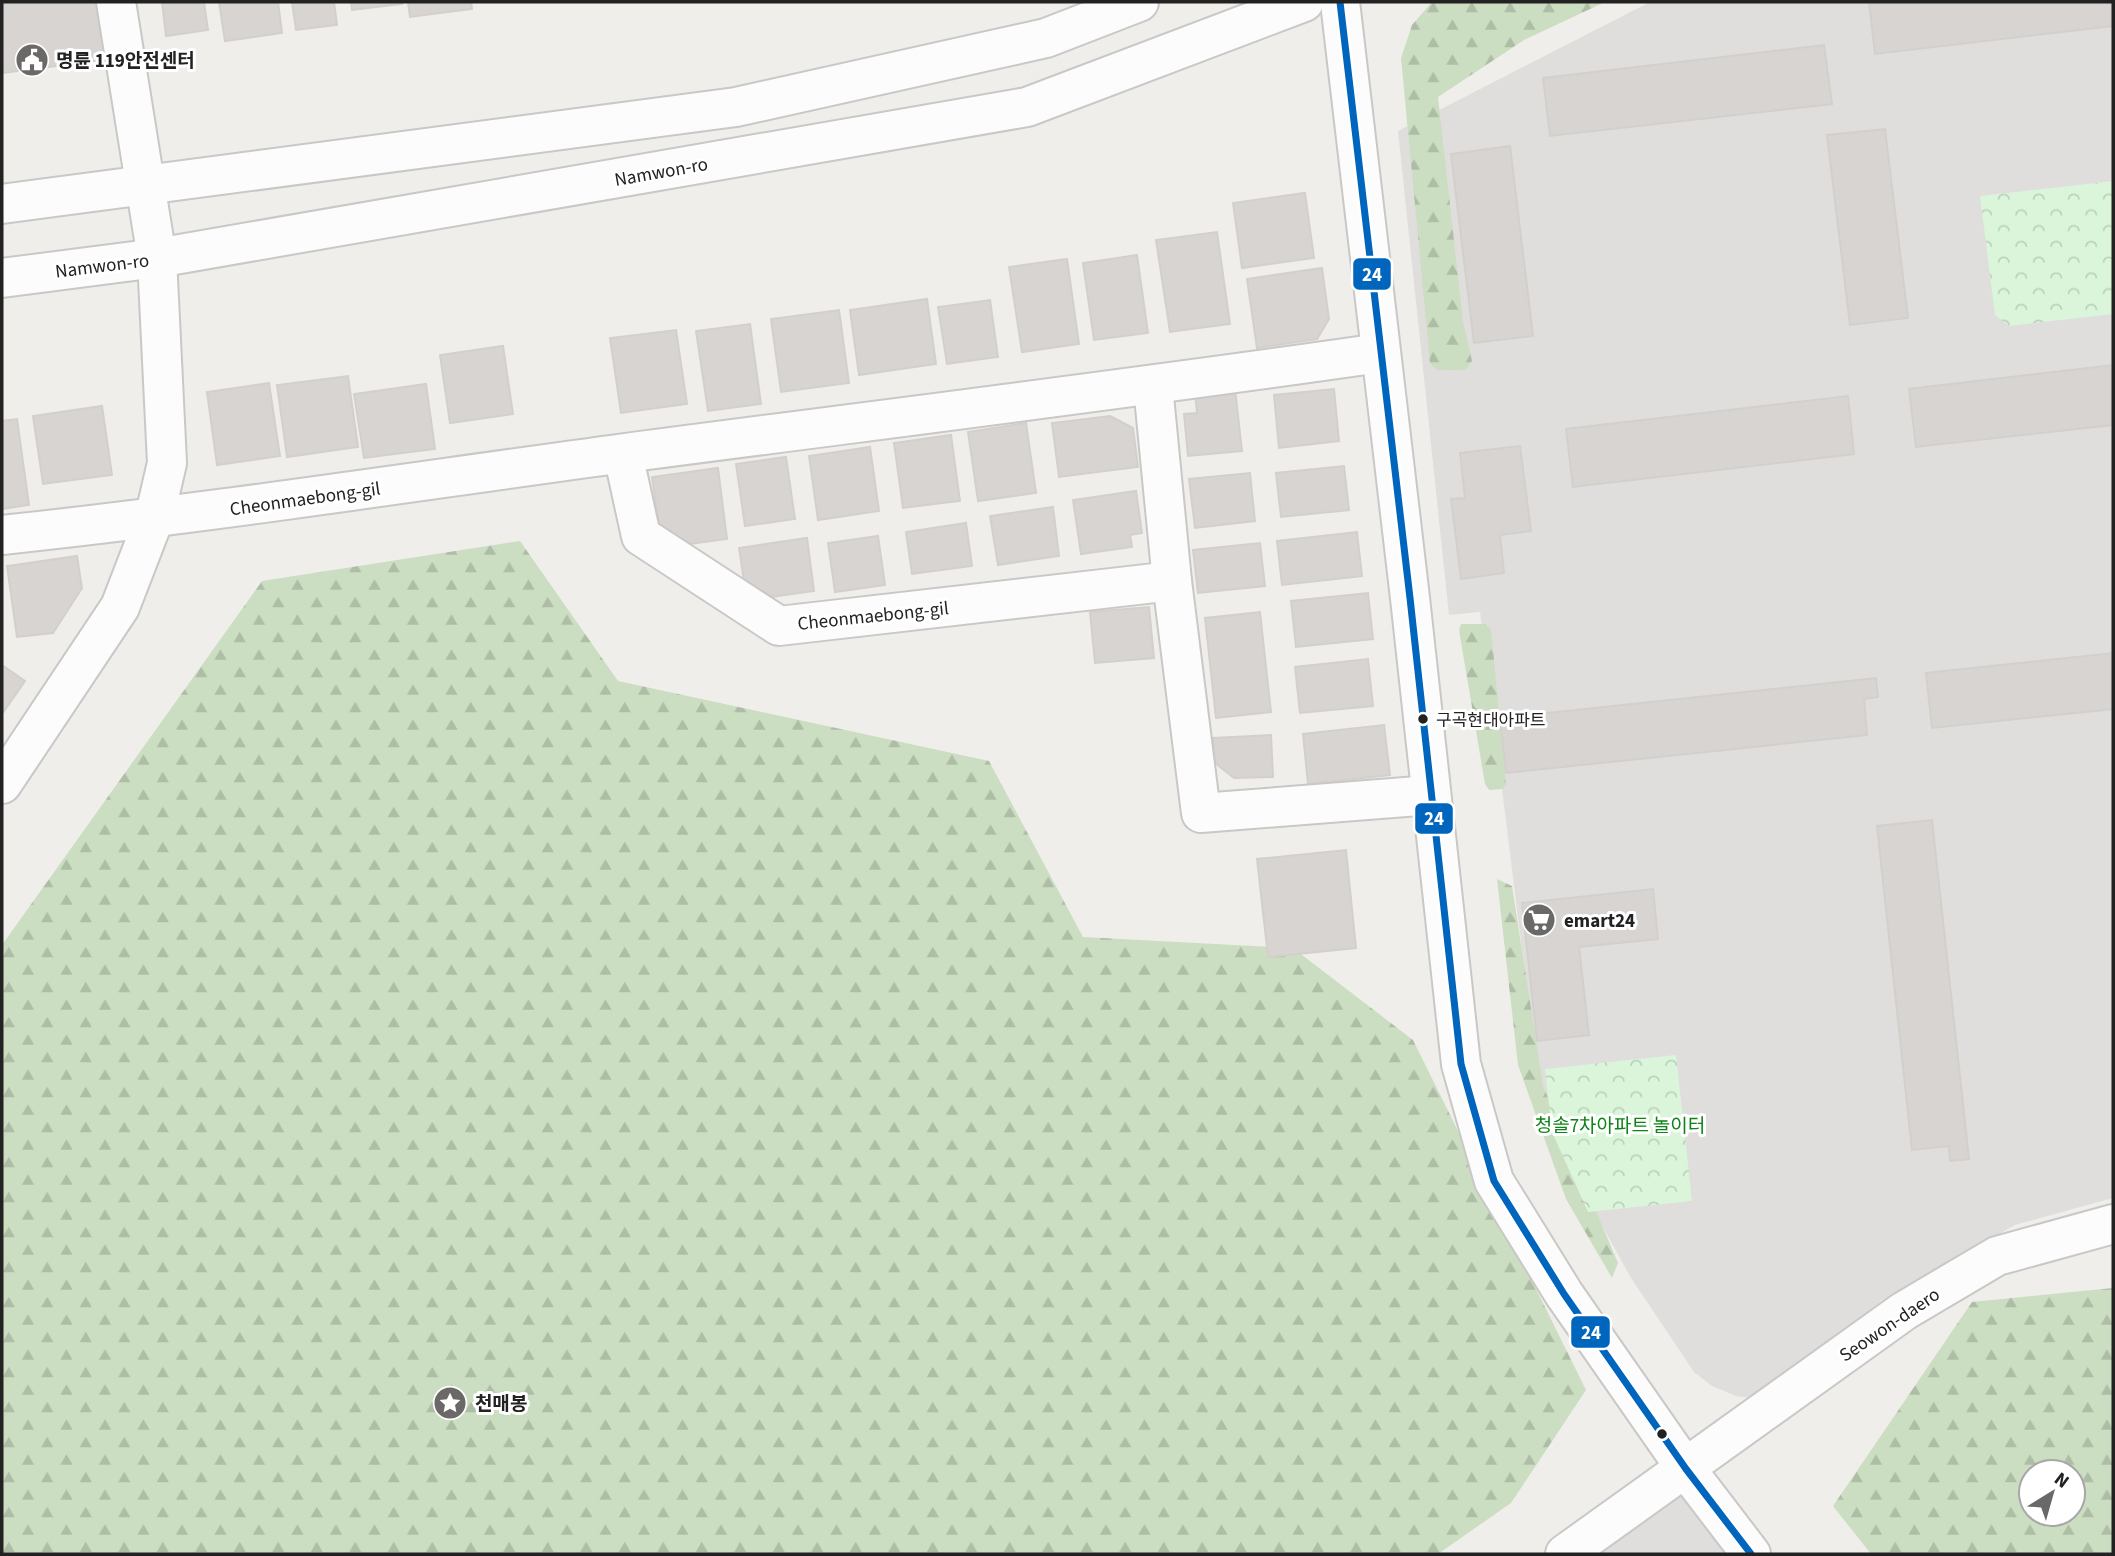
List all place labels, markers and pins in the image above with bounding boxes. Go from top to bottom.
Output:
public building icon: 명륜 119안전센터 [13,41,51,79]
place label: 명륜 119안전센터 [56,48,195,75]
place label: 구곡현대아파트 [1436,709,1545,733]
marker: 구곡현대아파트 [1416,712,1430,726]
supermarket icon: emart24 [1520,901,1558,939]
place label: emart24 [1564,908,1635,935]
place icon: 천매봉 [431,1384,469,1422]
place label: 천매봉 [475,1391,527,1418]
unlabelled marker [1655,1427,1669,1441]

